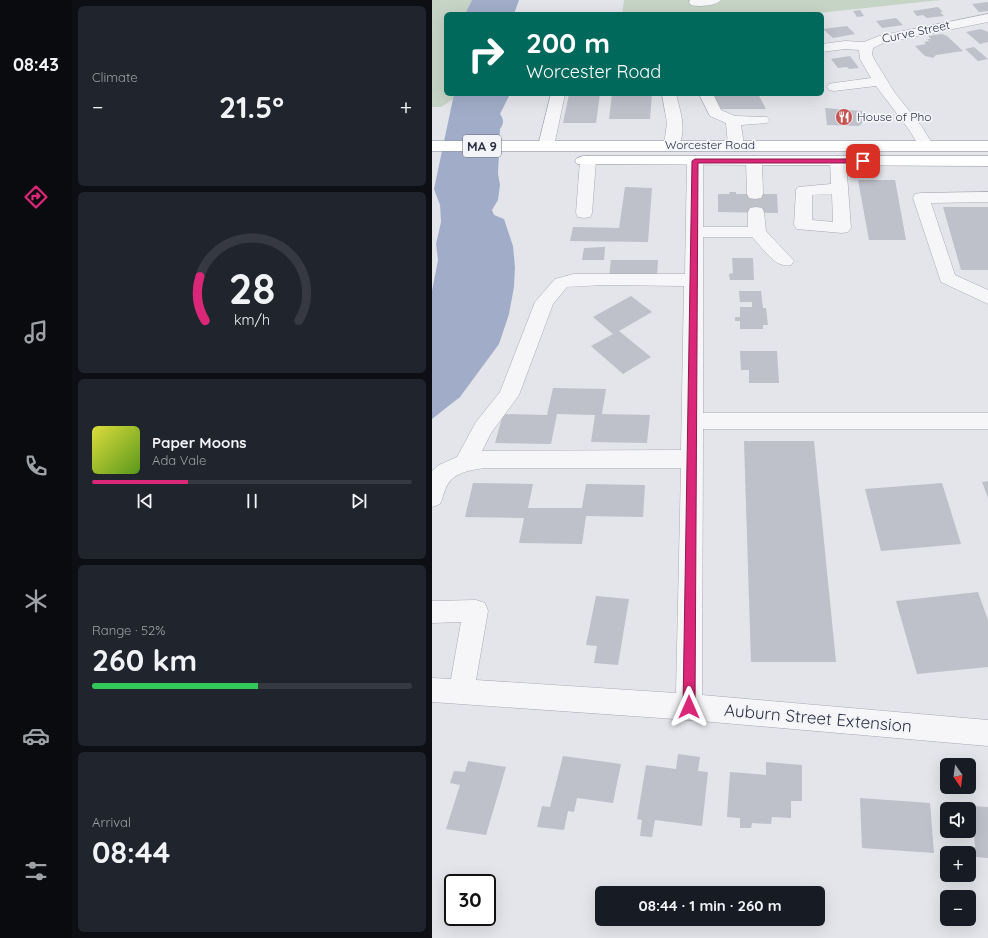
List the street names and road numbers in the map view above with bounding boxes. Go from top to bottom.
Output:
street label: Curve Street [881,17,951,46]
road number: MA 9 [463,135,501,157]
street label: Worcester Road [665,137,755,152]
street label: Auburn Street Extension [723,699,913,736]

